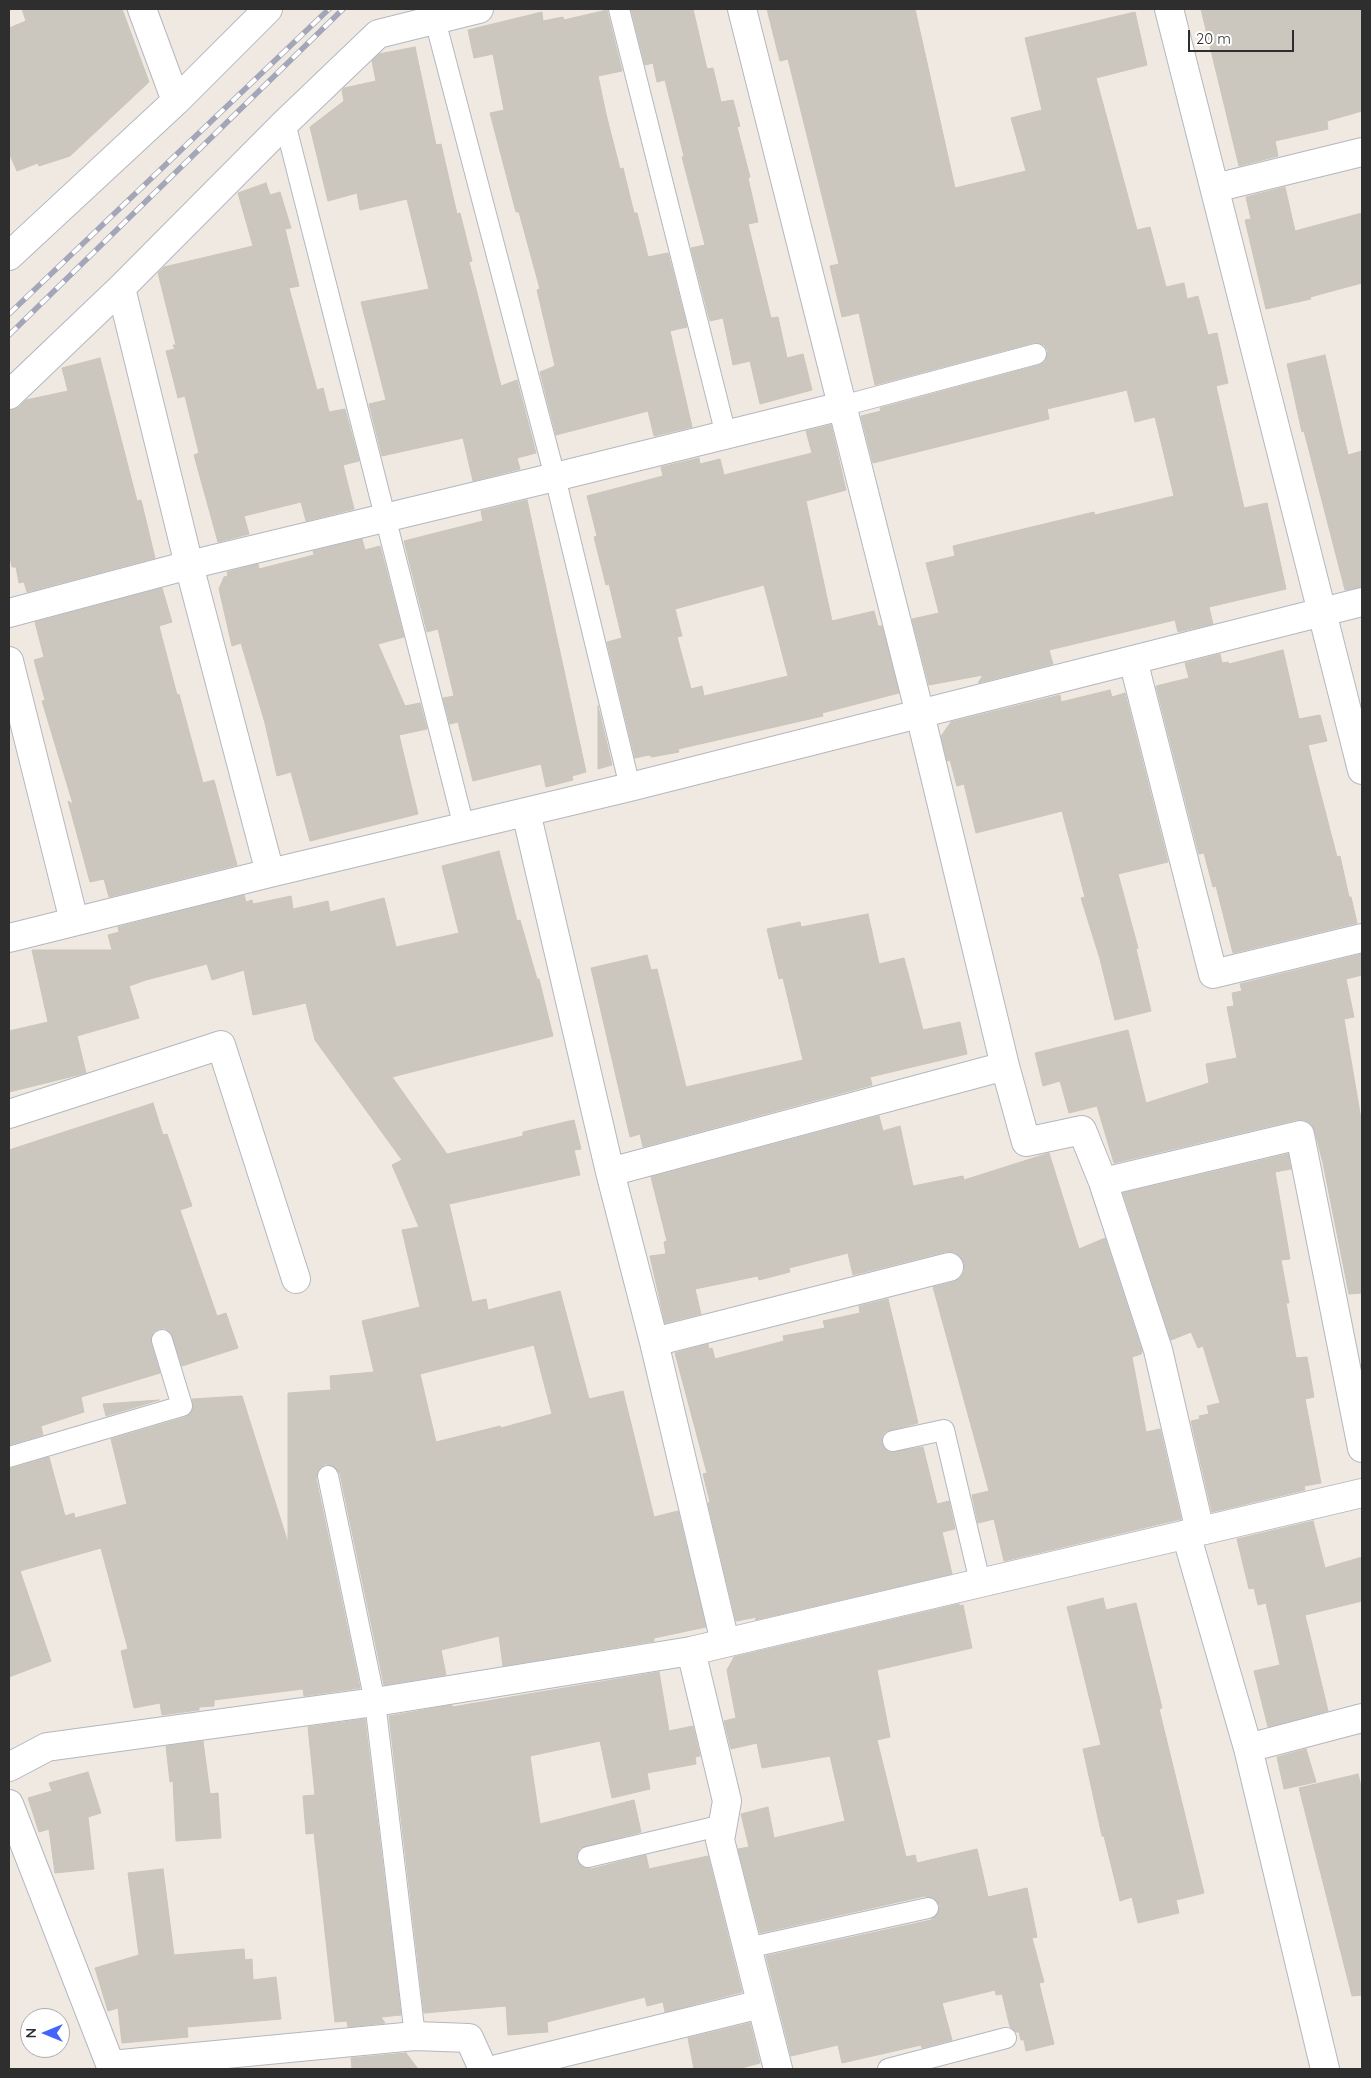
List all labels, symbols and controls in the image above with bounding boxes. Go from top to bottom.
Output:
scale bar [1191,20,1297,52]
text: 20 m [1196,29,1231,48]
north arrow [20,2008,70,2058]
text: N [22,2028,40,2038]

